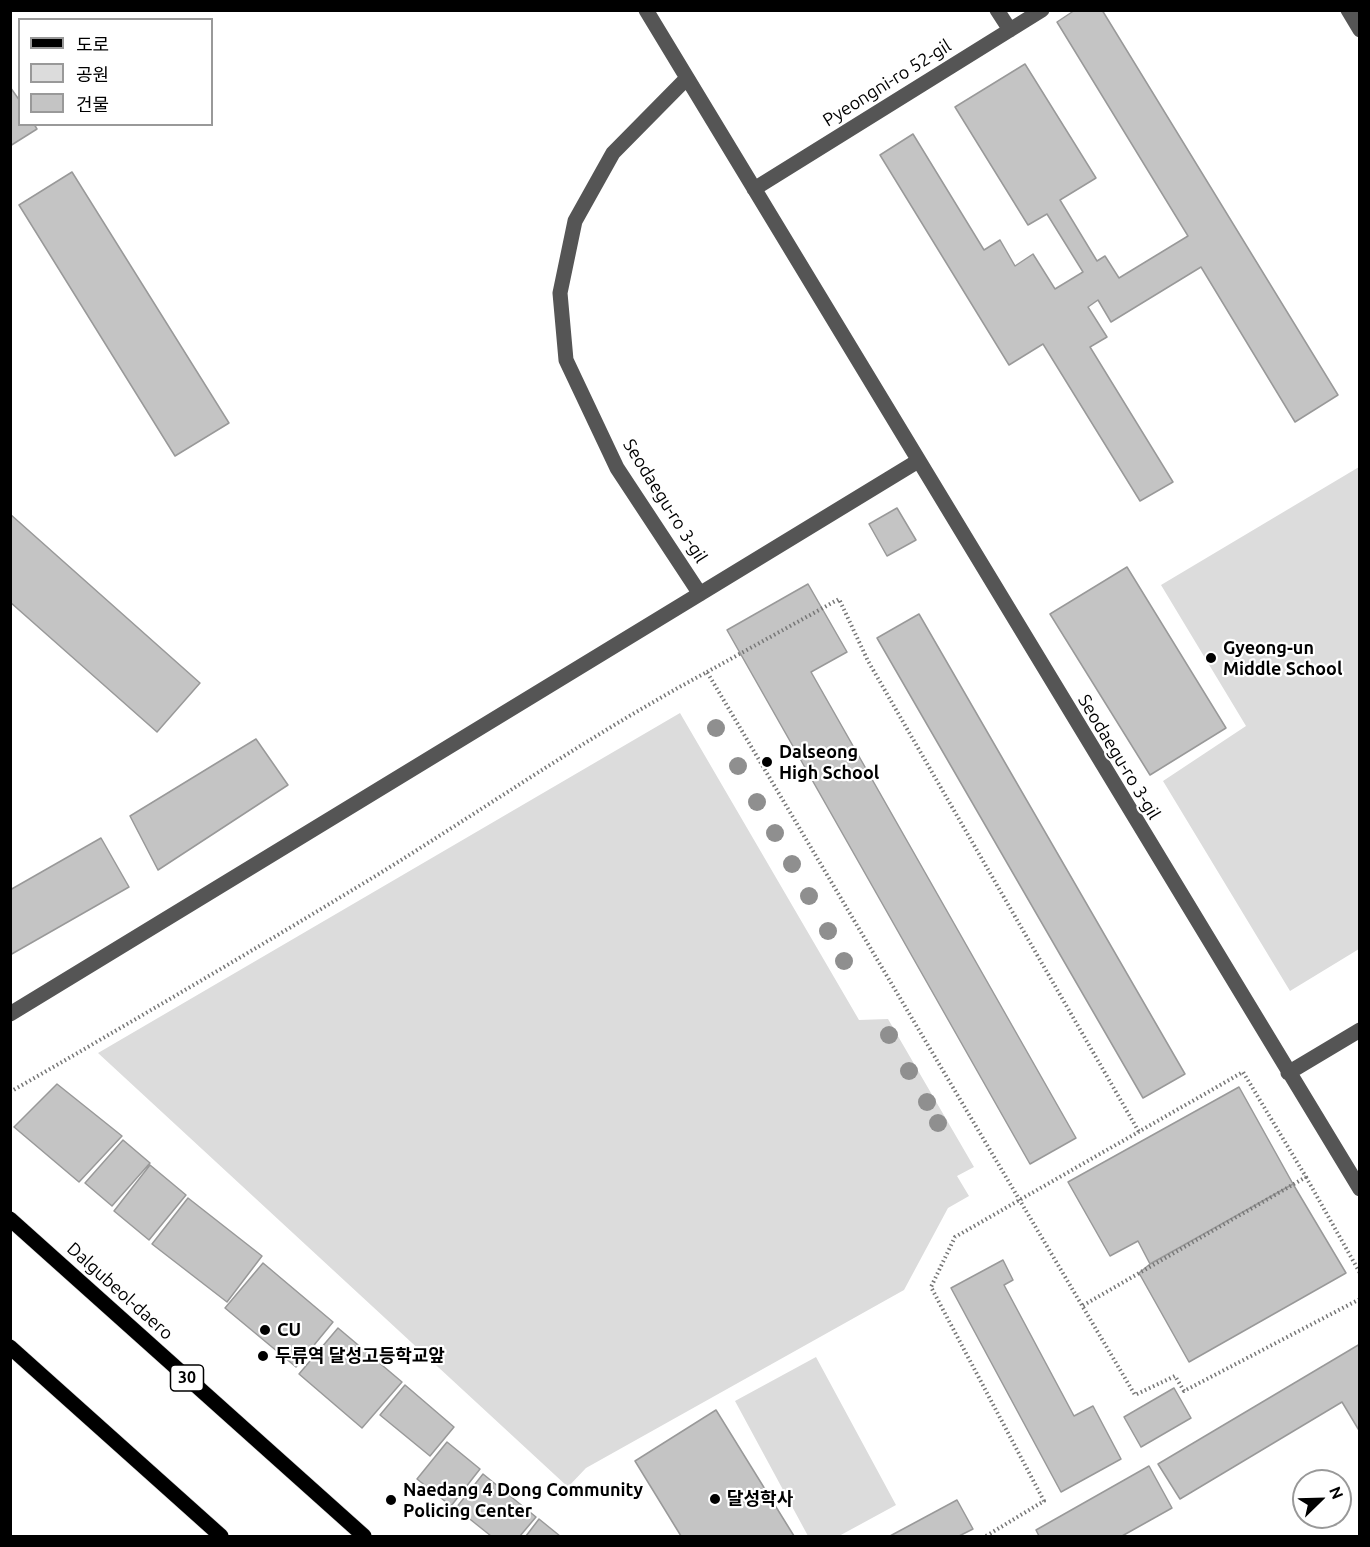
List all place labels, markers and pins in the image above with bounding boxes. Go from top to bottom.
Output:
place label: Gyeong-un Middle School [1223,637,1342,680]
marker: Gyeong-un Middle School [1204,651,1218,665]
place label: Dalseong High School [779,741,879,783]
marker: Dalseong High School [760,755,774,769]
place label: CU [277,1319,301,1341]
marker: CU [258,1323,272,1337]
place label: 두류역 달성고등학교앞 [275,1345,445,1367]
marker: 두류역 달성고등학교앞 [256,1349,270,1363]
place label: Naedang 4 Dong Community Policing Center [403,1479,643,1522]
place label: 달성학사 [727,1488,793,1510]
marker: 달성학사 [708,1492,722,1506]
marker: Naedang 4 Dong Community Policing Center [384,1493,398,1507]

